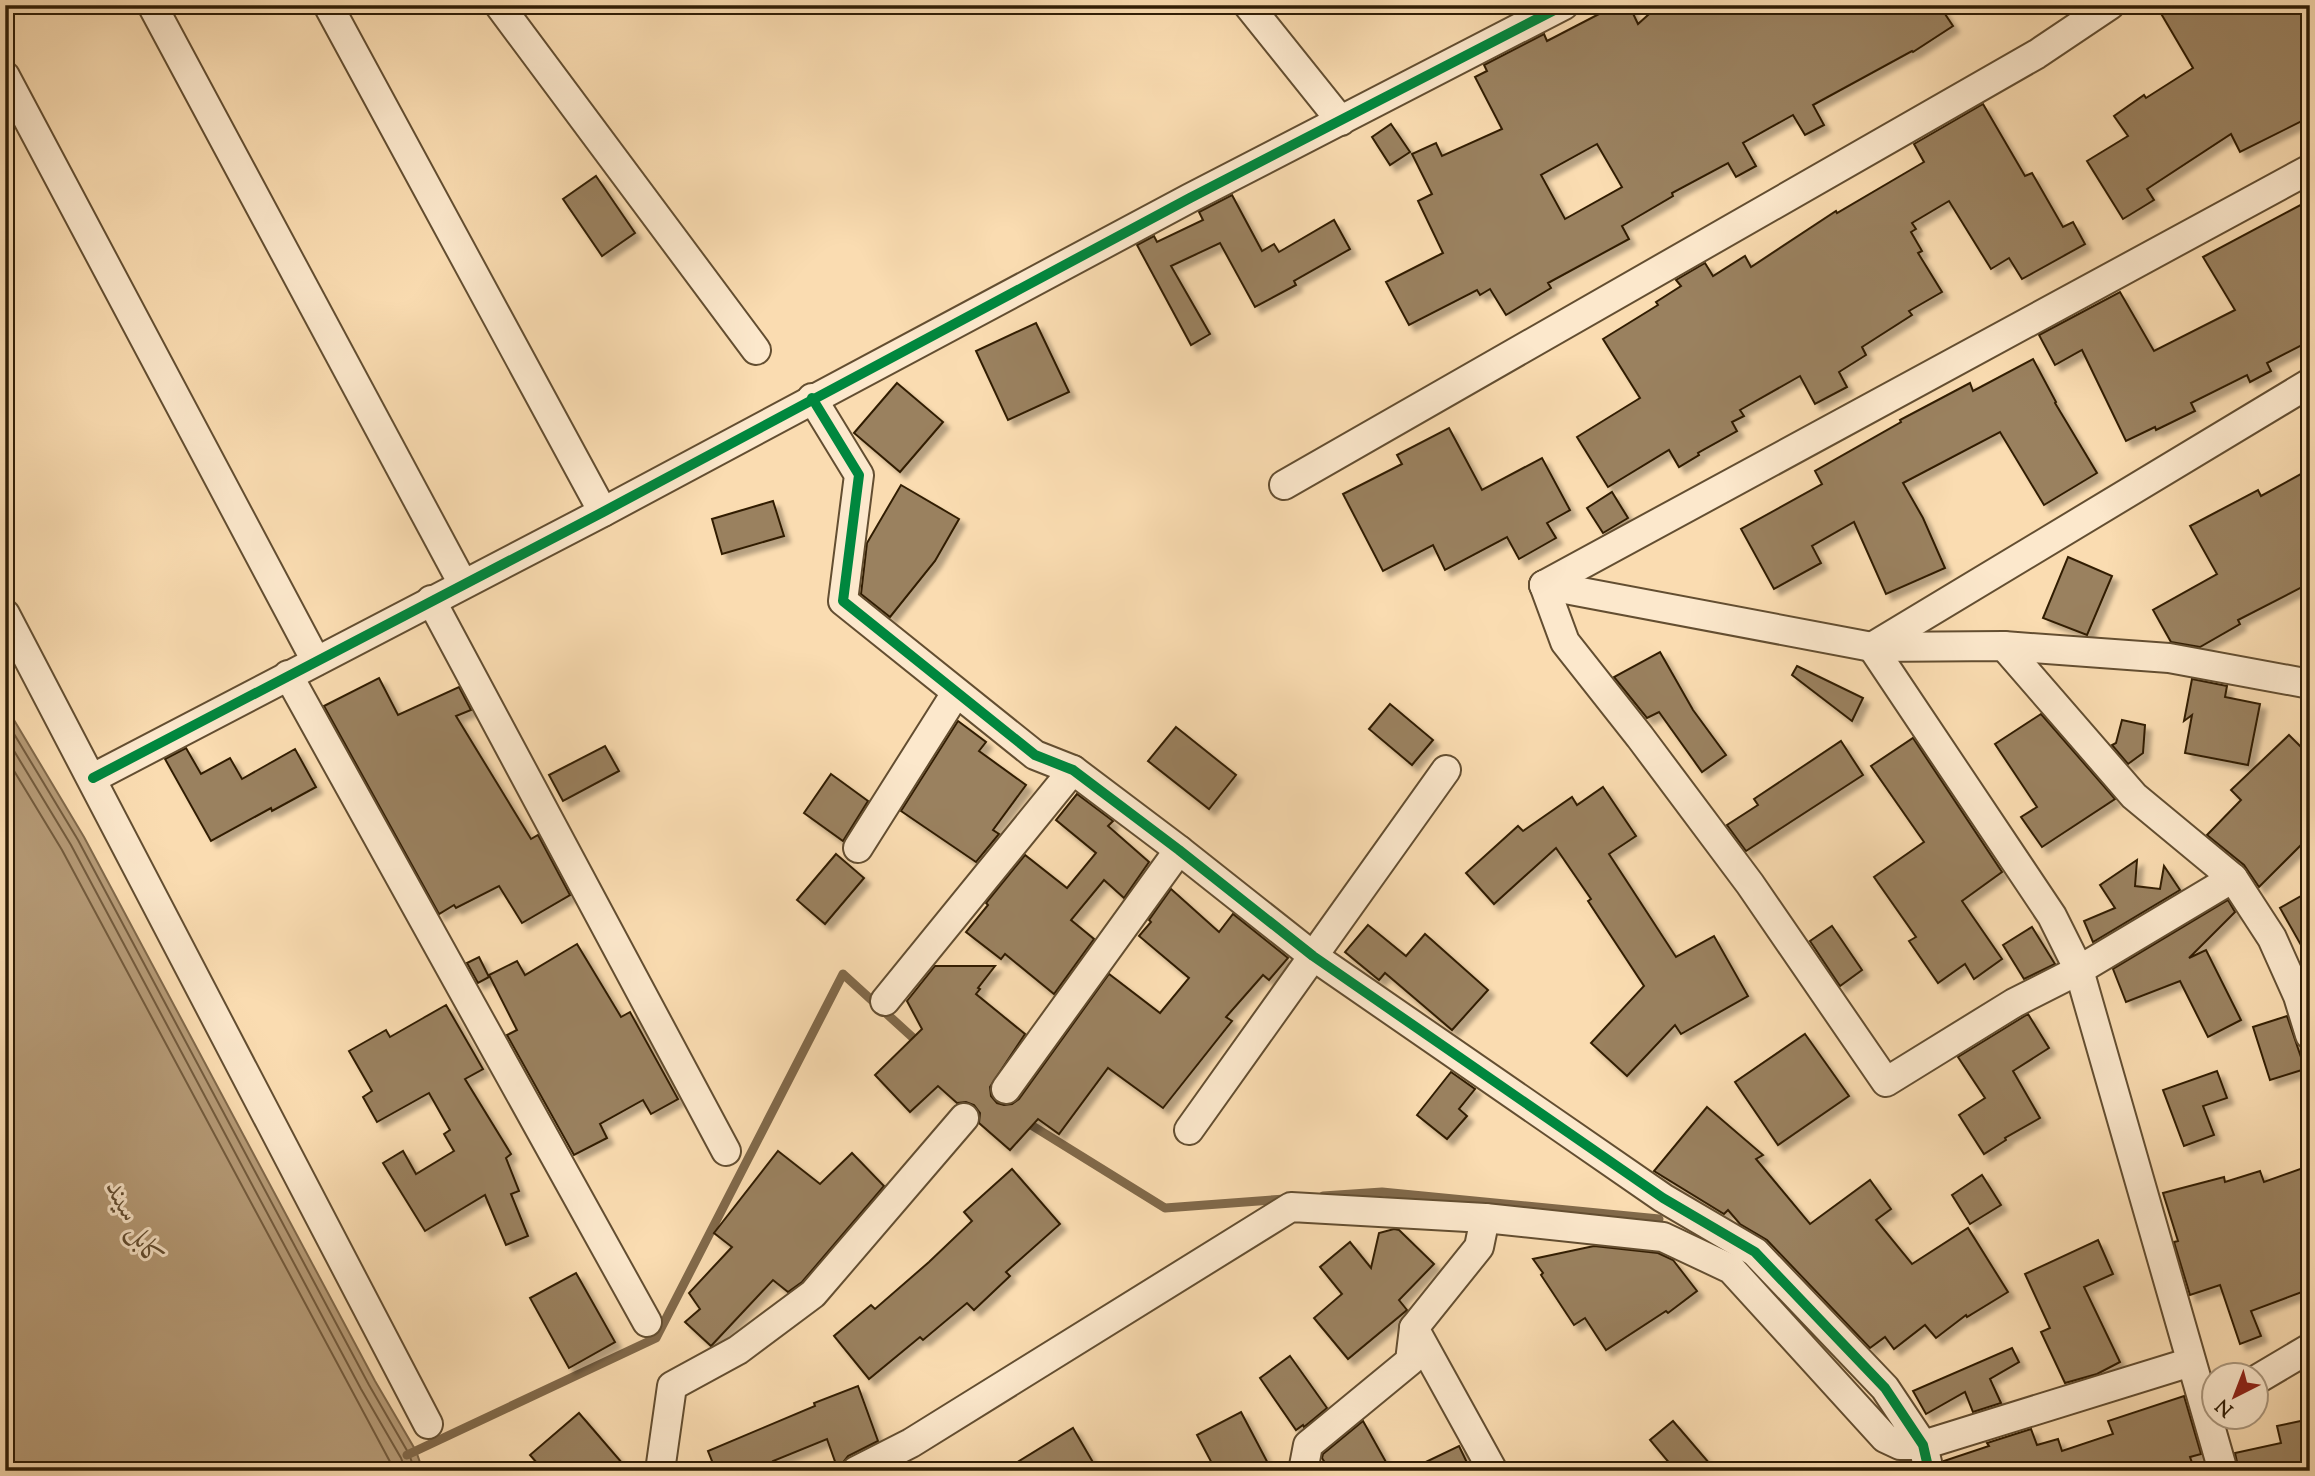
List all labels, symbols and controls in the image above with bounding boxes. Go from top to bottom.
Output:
water label: کابل سيند [94,1174,173,1275]
north arrow [2200,1360,2270,1430]
text: N [2211,1392,2240,1422]

